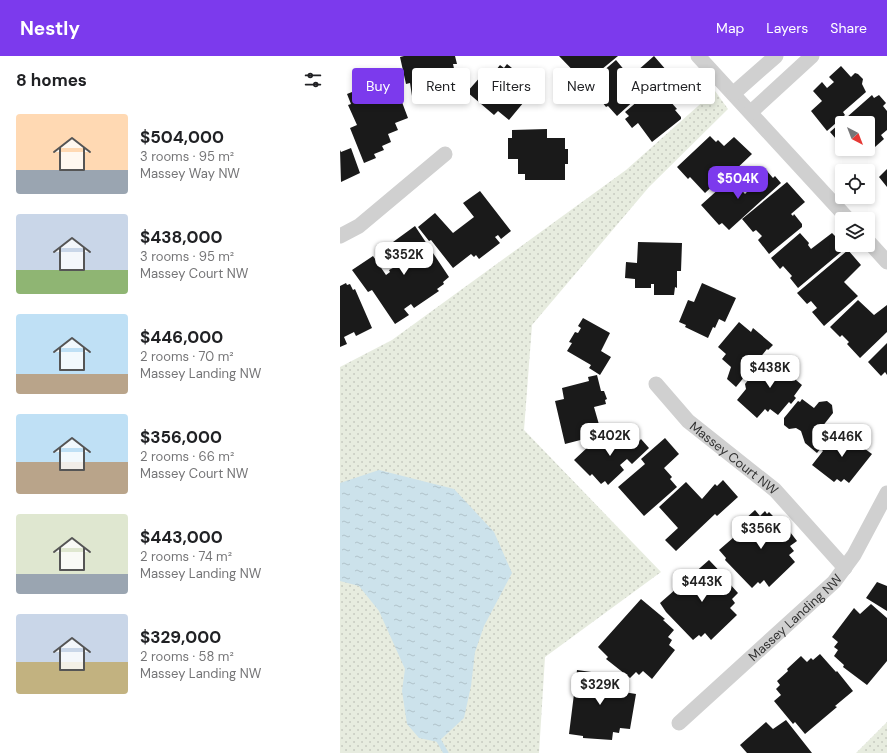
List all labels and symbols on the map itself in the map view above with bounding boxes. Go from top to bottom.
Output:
north arrow [835,116,875,156]
pin: $504K [710,166,766,200]
pin: $352K [376,242,432,276]
pin: $438K [742,355,798,389]
street label: Massey Court NW [686,418,782,499]
pin: $402K [582,423,638,457]
pin: $446K [814,424,870,458]
pin: $356K [733,516,789,550]
pin: $443K [674,569,730,603]
street label: Massey Landing NW [745,570,846,665]
pin: $329K [572,672,628,706]

